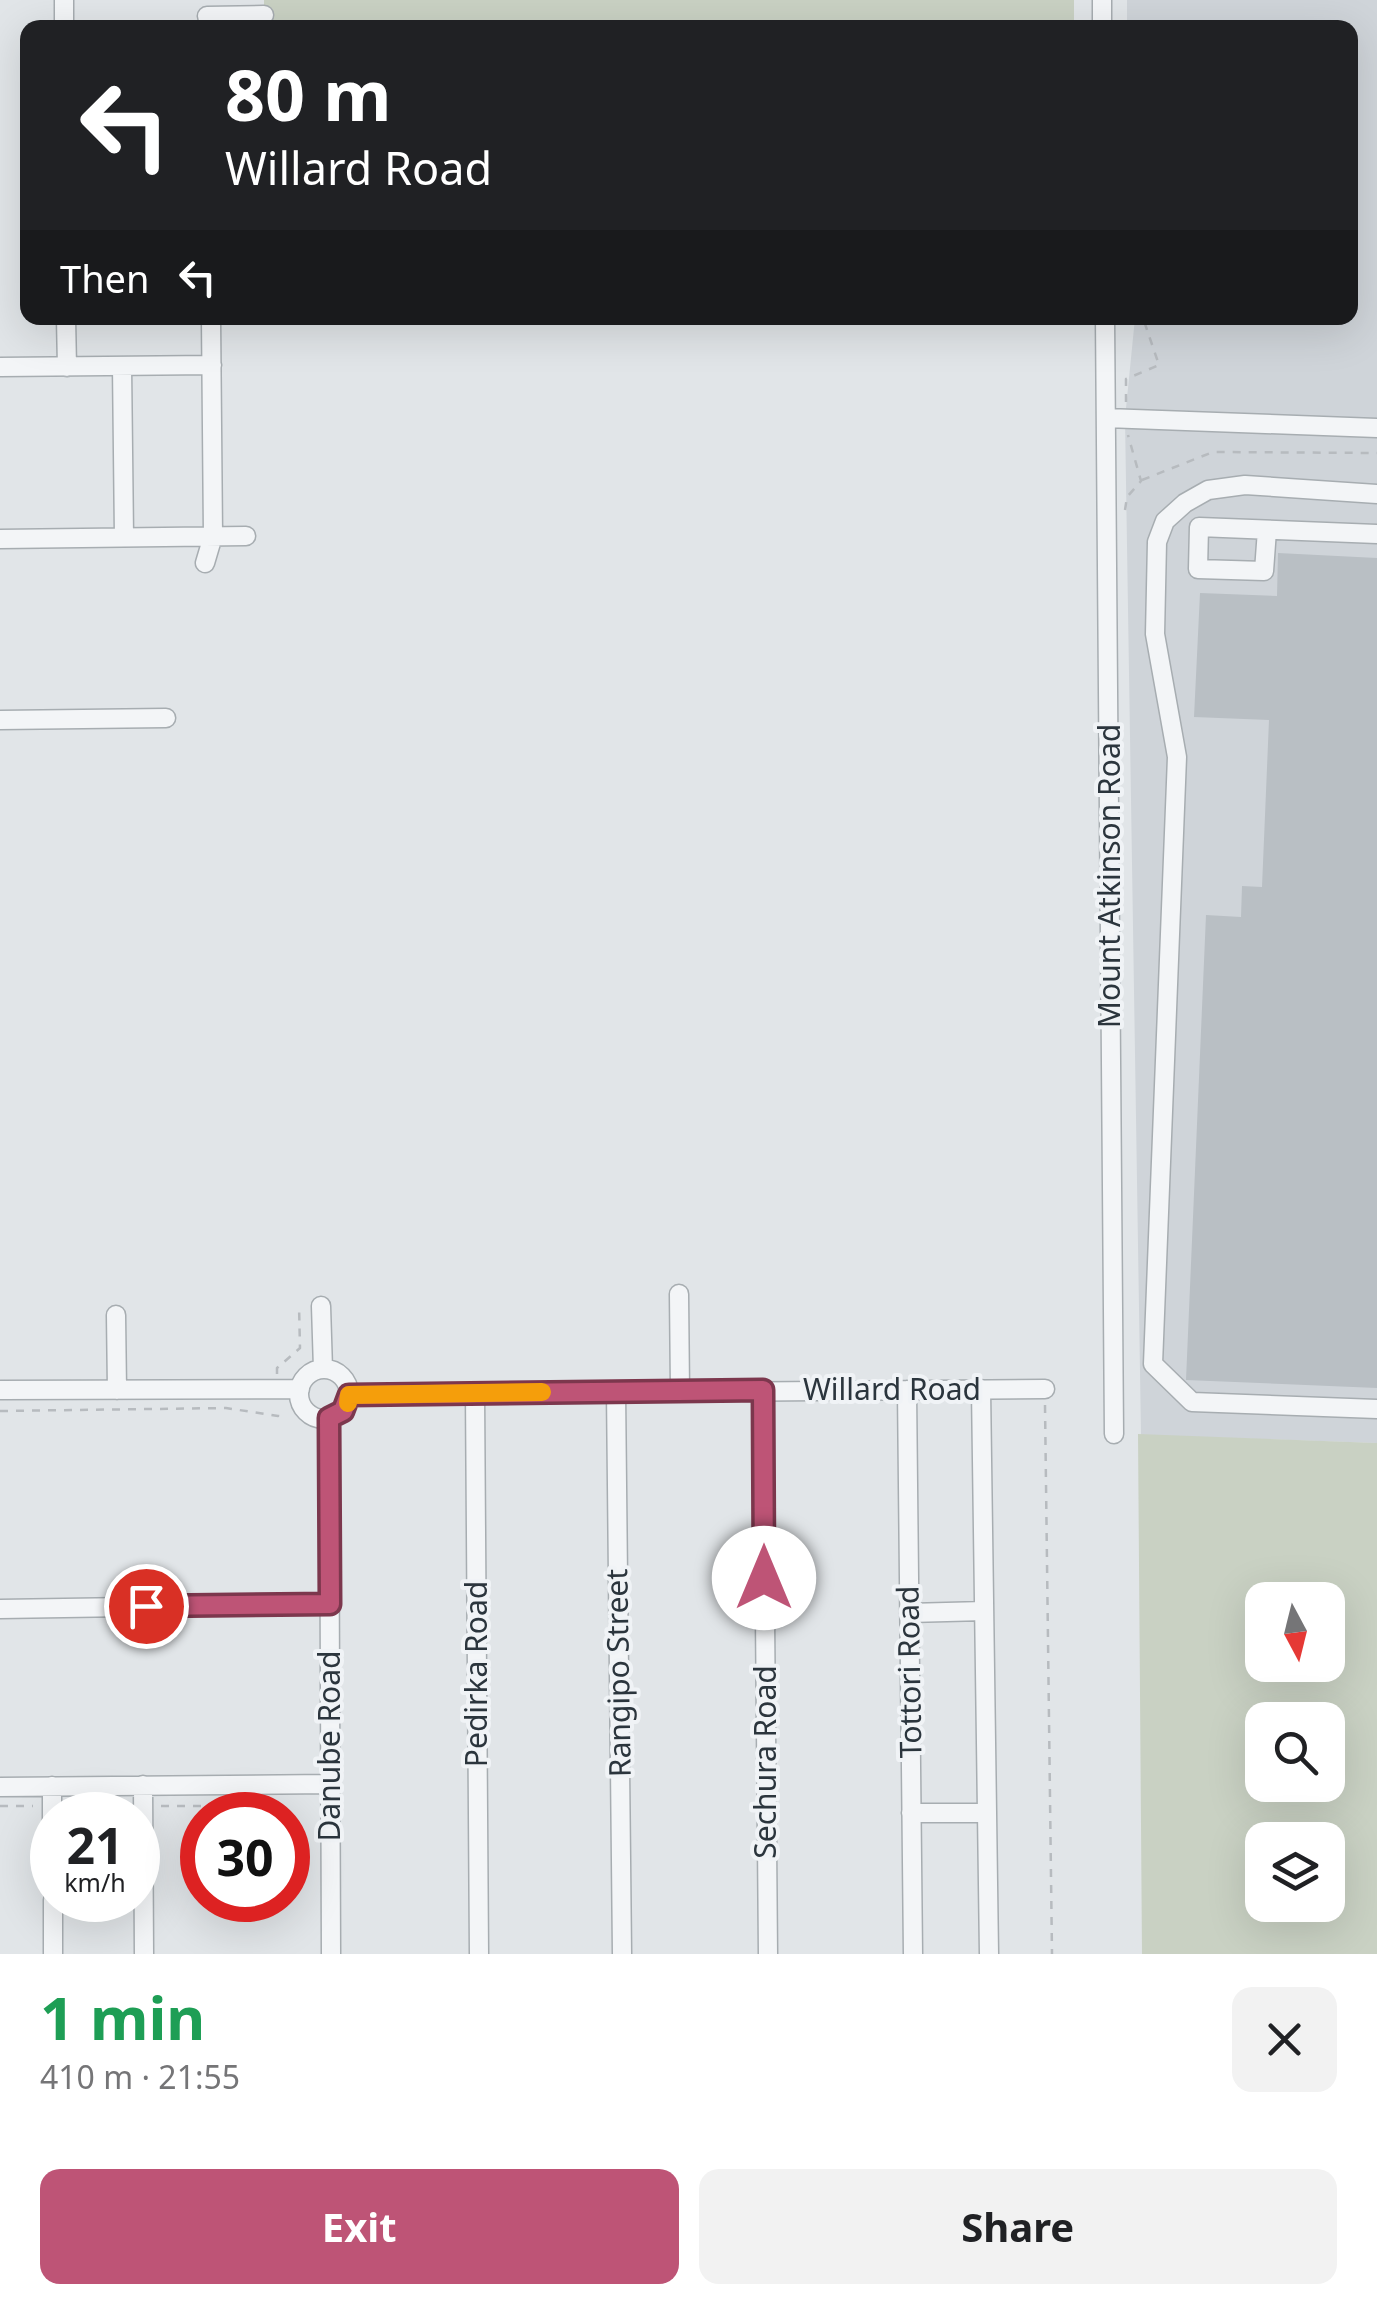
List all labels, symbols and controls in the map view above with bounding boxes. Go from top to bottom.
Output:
text: 80 m [225,46,392,142]
icon: left [60,60,190,190]
text: Willard Road [225,137,492,198]
icon: left [170,250,225,305]
text: Then [60,252,150,304]
street label: Mount Atkinson Road [1088,724,1129,1028]
street label: Willard Road [803,1368,981,1409]
position arrow [712,1526,816,1630]
pin [104,1564,189,1649]
street label: Rangipo Street [595,1568,640,1778]
icon: arrive [119,1579,174,1634]
street label: Pedirka Road [455,1581,496,1767]
north arrow [1245,1582,1345,1682]
map controls [1245,1582,1345,1922]
street label: Tottori Road [886,1585,931,1759]
street label: Danube Road [308,1650,349,1842]
street label: Sechura Road [744,1665,785,1859]
button: search [1245,1702,1345,1802]
speed limit sign: 30 [180,1792,310,1922]
text: 21 [66,1811,124,1879]
button: layers [1245,1822,1345,1922]
text: km/h [64,1865,126,1899]
text: 1 min [40,1976,205,2058]
button: close [1232,1987,1337,2092]
text: 410 m · 21:55 [40,2055,240,2098]
button: Exit [40,2169,679,2284]
button: Share [699,2169,1337,2284]

